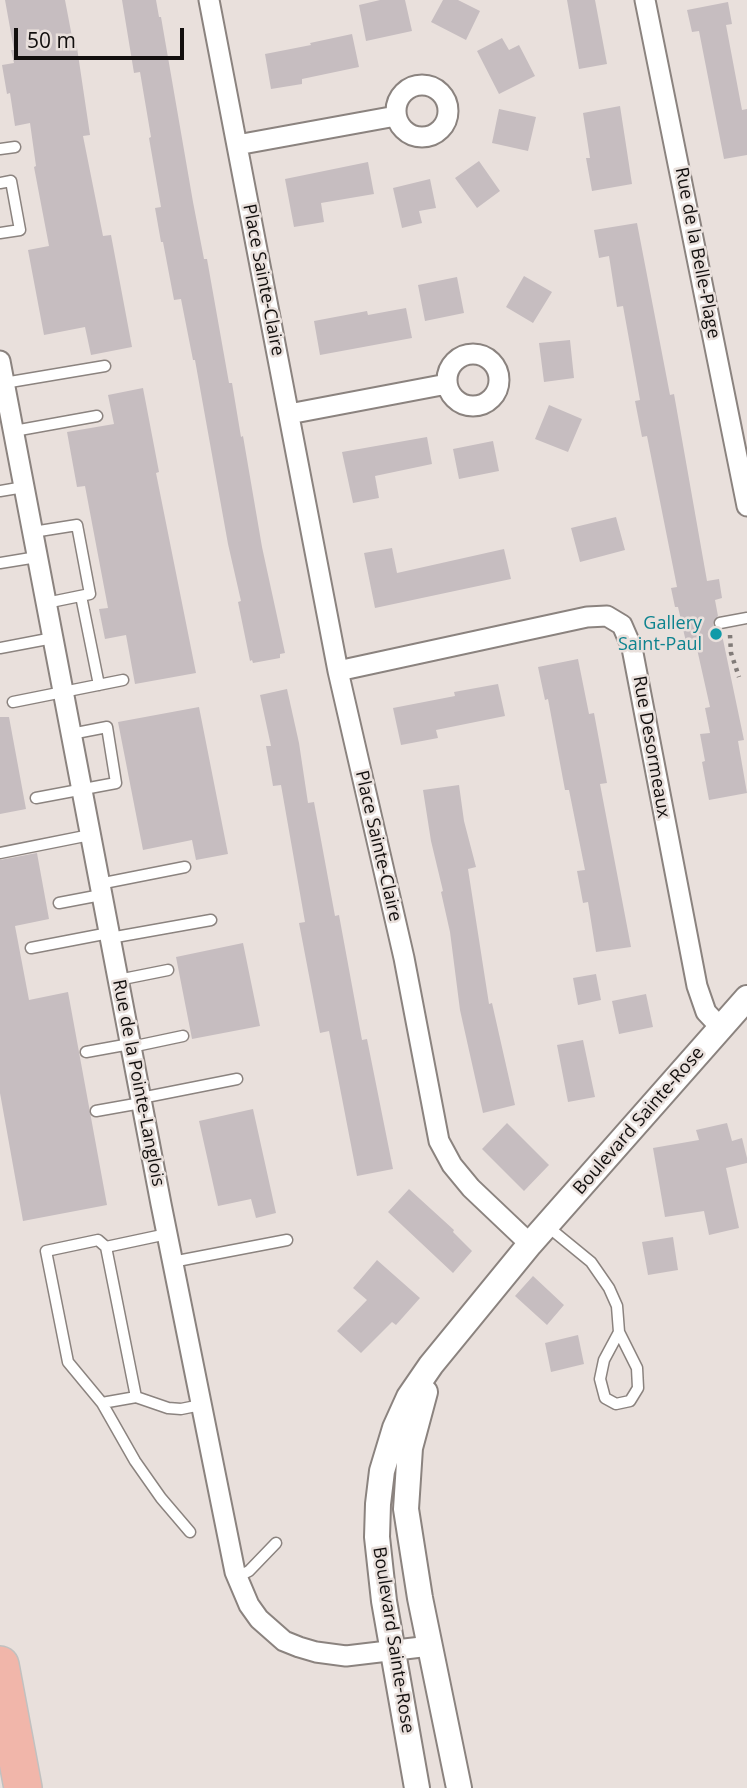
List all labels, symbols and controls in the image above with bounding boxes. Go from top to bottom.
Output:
scale bar [18,14,187,58]
text: 50 m [27,26,76,54]
street label: Rue de la Belle-Plage [670,166,724,340]
street label: Place Sainte-Claire [238,202,288,358]
place label: Gallery Saint-Paul [618,613,702,656]
marker: Gallery Saint-Paul [708,626,724,642]
street label: Rue Desormeaux [628,674,674,820]
street label: Place Sainte-Claire [350,768,406,924]
street label: Rue de la Pointe-Langlois [107,978,169,1188]
street label: Boulevard Sainte-Rose [569,1043,709,1199]
street label: Boulevard Sainte-Rose [368,1545,418,1735]

